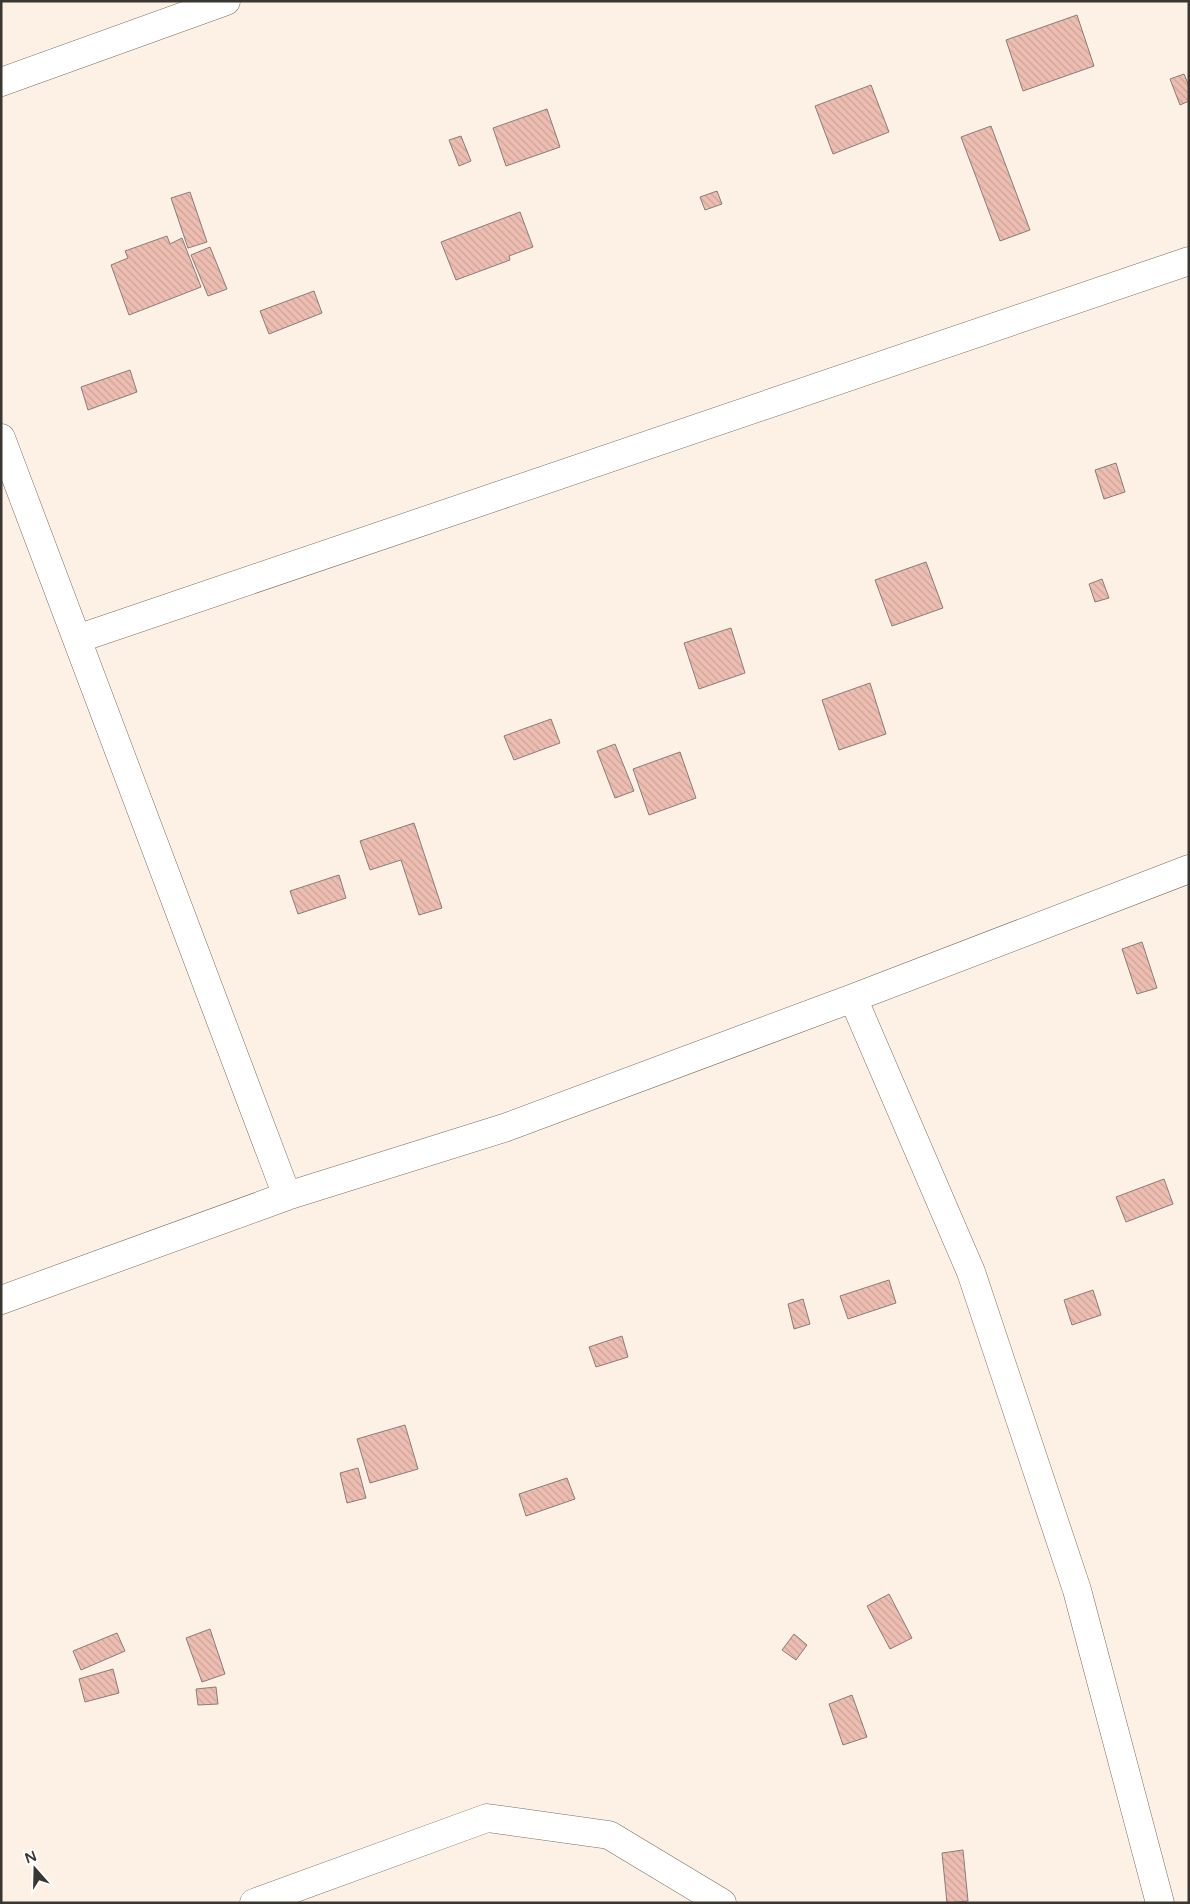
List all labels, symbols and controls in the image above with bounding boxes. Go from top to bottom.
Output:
north arrow [10,1844,60,1894]
text: N [23,1847,39,1867]

